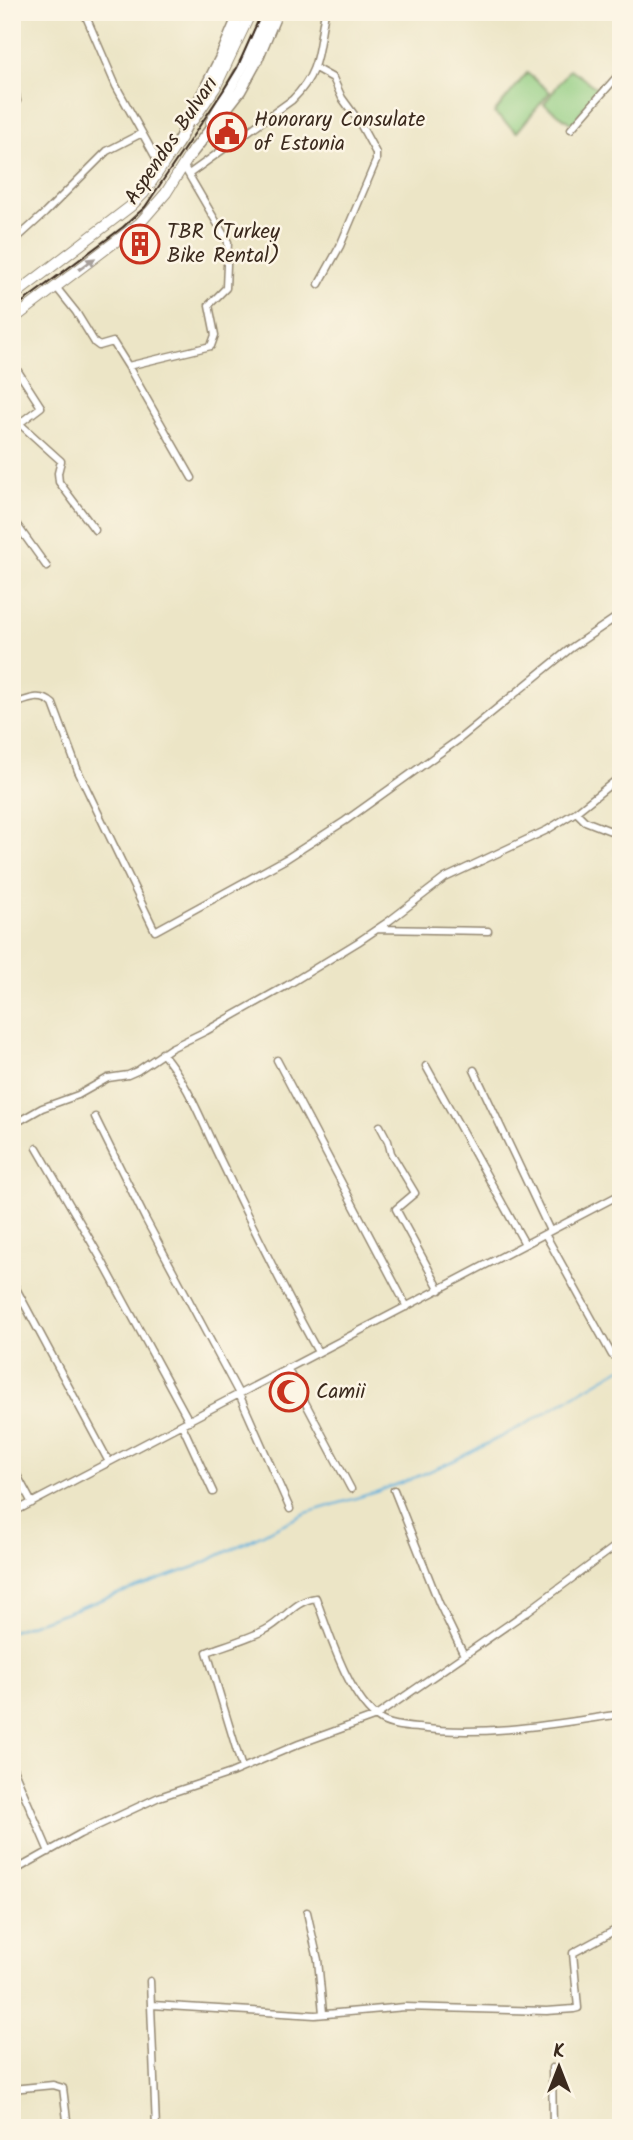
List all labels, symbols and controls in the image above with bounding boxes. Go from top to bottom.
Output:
street label: Aspendos Bulvarı [117,70,227,212]
place label: Honorary Consulate of Estonia [254,104,426,161]
public building icon: Honorary Consulate of Estonia [206,111,248,153]
place label: TBR (Turkey Bike Rental) [167,216,280,273]
building icon: TBR (Turkey Bike Rental) [119,223,161,265]
one-way arrow [77,257,95,272]
mosque icon: Camii [268,1371,310,1413]
place label: Camii [316,1376,366,1409]
north arrow [524,2032,594,2102]
text: K [553,2037,565,2067]

